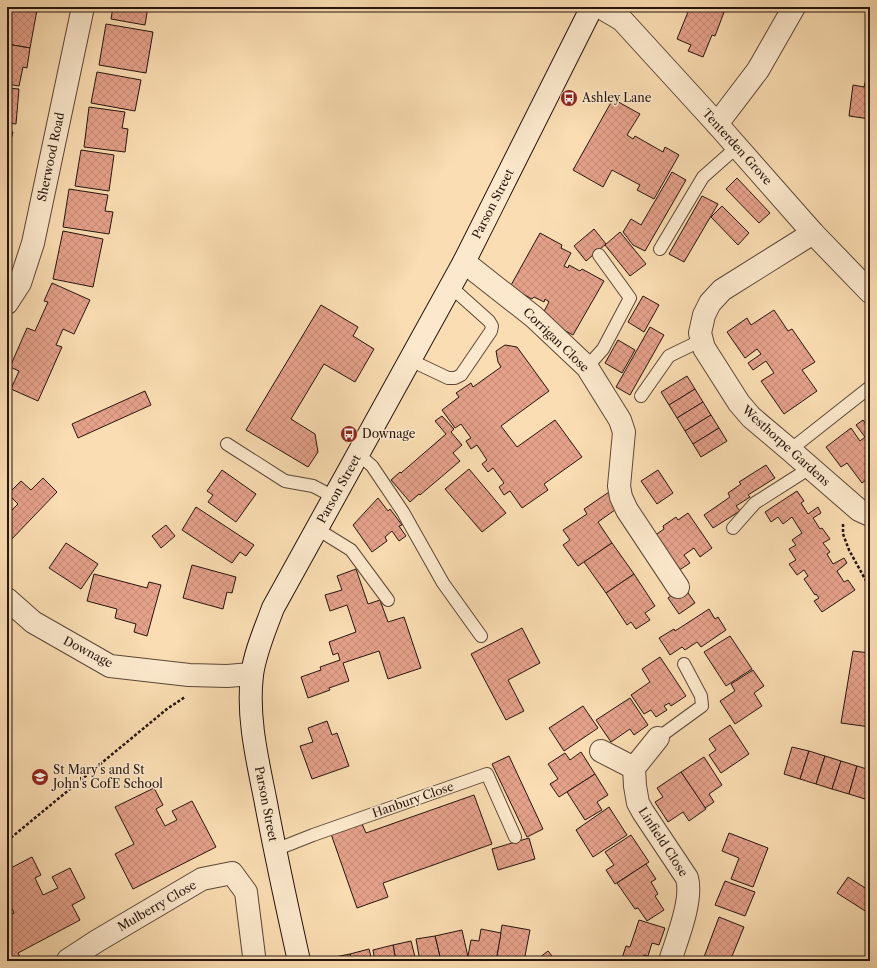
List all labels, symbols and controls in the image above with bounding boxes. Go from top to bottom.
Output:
bus stop icon: Ashley Lane [559,88,579,108]
place label: Ashley Lane [581,90,652,105]
street label: Tenterden Grove [699,106,776,188]
street label: Sherwood Road [34,110,67,203]
street label: Parson Street [469,166,517,241]
street label: Corrigan Close [520,304,593,375]
street label: Westhorpe Gardens [739,402,833,489]
bus stop icon: Downage [339,424,359,444]
place label: Downage [362,426,416,441]
street label: Parson Street [313,451,364,526]
street label: Downage [61,633,116,671]
place label: St Mary's and St John's CofE School [51,762,163,791]
street label: Parson Street [252,765,281,844]
school or university icon: St Mary's and St John's CofE School [30,767,50,787]
street label: Hanbury Close [370,778,456,821]
street label: Linfield Close [635,804,692,879]
street label: Mulberry Close [115,877,199,934]

